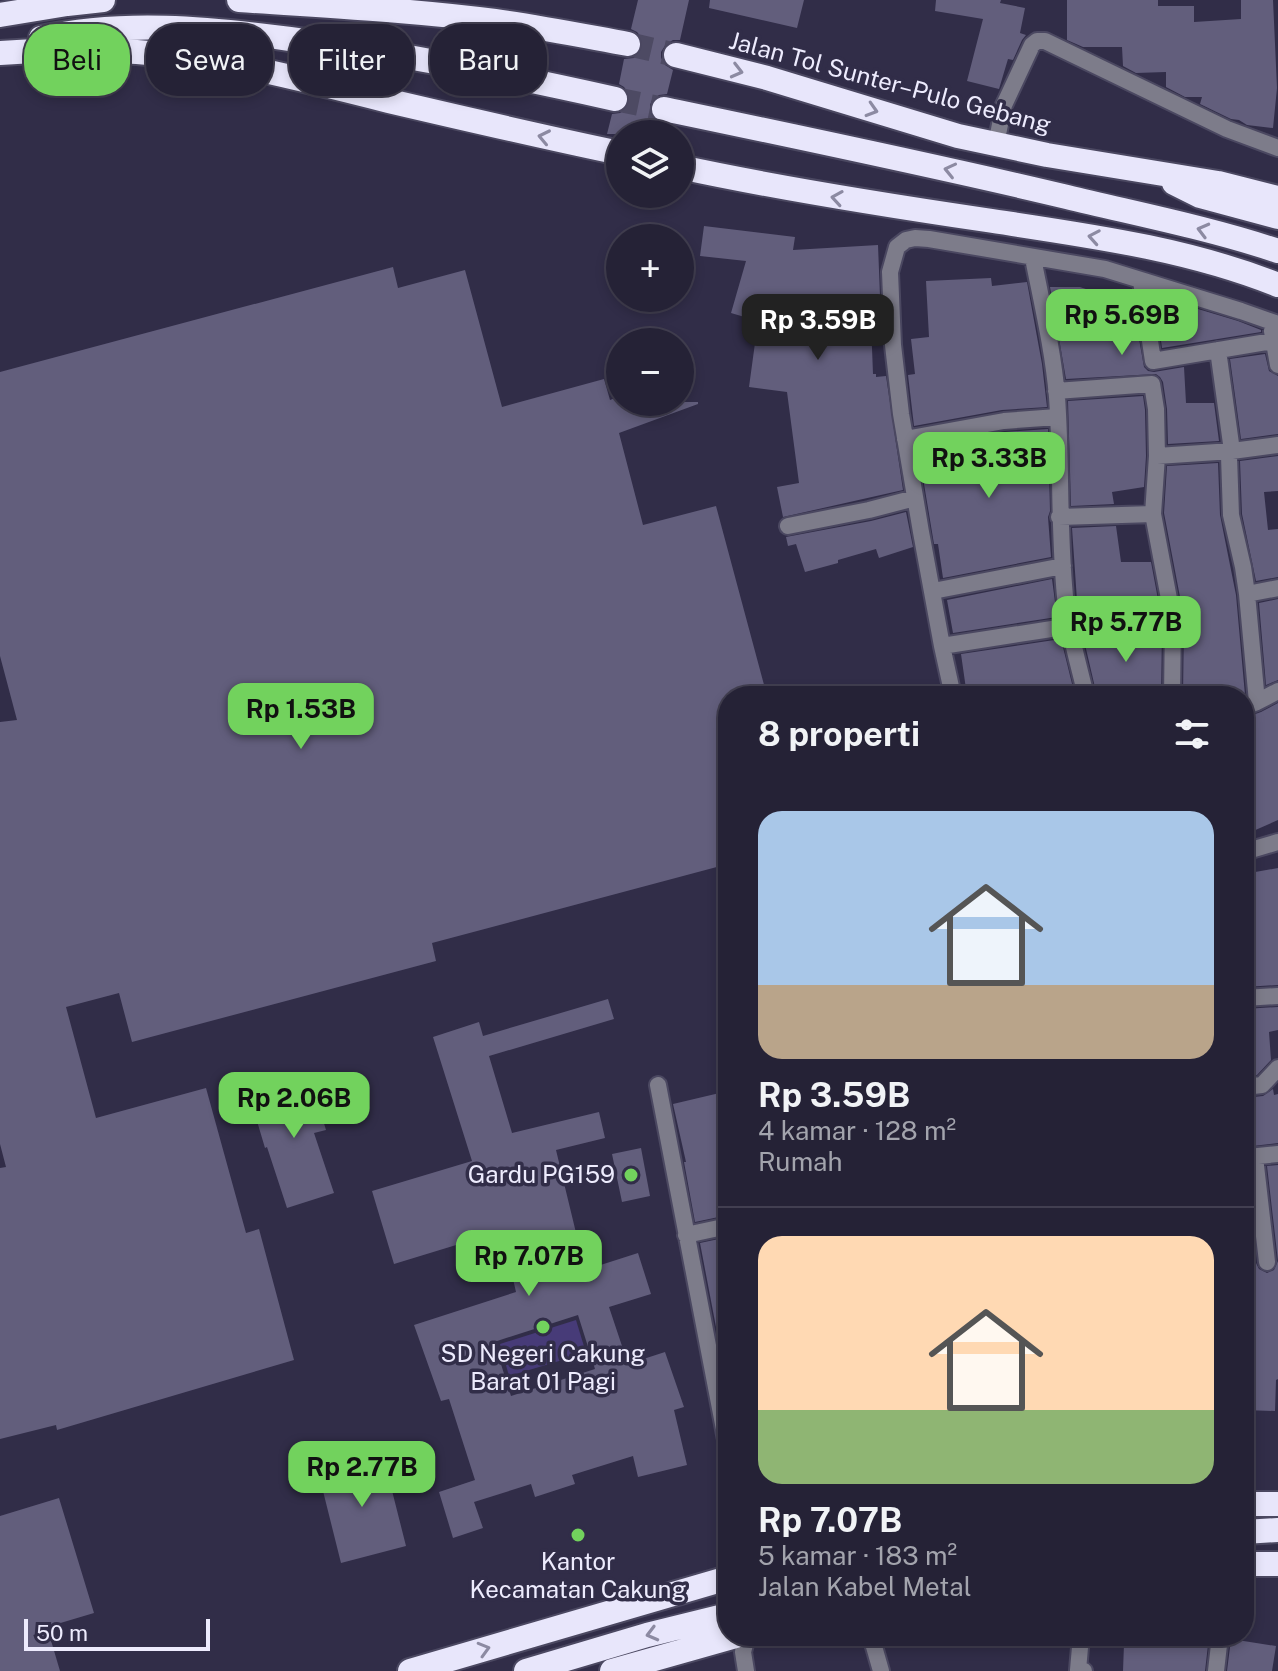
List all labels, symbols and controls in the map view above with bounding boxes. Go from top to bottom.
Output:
chip: Beli [24,24,130,96]
chip: Sewa [146,24,273,96]
chip: Filter [289,24,414,96]
chip: Baru [430,24,547,96]
street label: Jalan Tol Sunter–Pulo Gebang [726,26,1054,139]
one-way arrow [730,61,743,78]
one-way arrow [865,101,879,117]
map controls [606,120,694,416]
button: layers [606,120,694,208]
one-way arrow [537,129,551,146]
one-way arrow [944,162,958,179]
one-way arrow [830,190,844,207]
one-way arrow [1197,222,1211,239]
button: + [606,224,694,312]
one-way arrow [1087,230,1101,247]
pin: Rp 5.69B [1039,289,1205,357]
pin: Rp 3.59B [735,294,901,362]
text: Rp 5.69B [1064,299,1180,330]
text: Rp 3.59B [760,304,876,335]
button: − [606,328,694,416]
pin: Rp 3.33B [906,432,1072,500]
text: Rp 3.33B [931,442,1047,473]
pin: Rp 5.77B [1043,596,1209,664]
text: Rp 5.77B [1070,606,1182,637]
pin: Rp 1.53B [218,683,384,751]
text: Rp 1.53B [246,693,356,724]
icon: filters [1170,712,1214,756]
text: 8 properti [758,714,920,754]
icon: home [914,863,1058,1007]
pin: Rp 2.06B [211,1072,377,1140]
text: Rp 3.59B [758,1075,910,1115]
text: Rp 2.06B [237,1082,351,1113]
text: 4 kamar · 128 m² [758,1115,956,1146]
text: Rumah [758,1146,842,1177]
place label: Gardu PG159 [468,1160,615,1188]
marker: Gardu PG159 [622,1166,640,1184]
pin: Rp 7.07B [446,1230,612,1298]
text: Rp 7.07B [474,1240,584,1271]
icon: home [914,1288,1058,1432]
marker: SD Negeri Cakung Barat 01 Pagi [534,1318,552,1336]
place label: SD Negeri Cakung Barat 01 Pagi [441,1339,645,1395]
pin: Rp 2.77B [279,1441,445,1509]
text: Rp 2.77B [306,1451,418,1482]
text: Rp 7.07B [758,1500,902,1540]
marker: Kantor Kecamatan Cakung [569,1526,587,1544]
text: 5 kamar · 183 m² [758,1540,957,1571]
place label: Kantor Kecamatan Cakung [470,1547,686,1603]
text: Jalan Kabel Metal [758,1571,972,1602]
scale bar [24,1615,210,1651]
text: 50 m [36,1620,88,1646]
one-way arrow [646,1624,660,1641]
one-way arrow [477,1642,491,1658]

